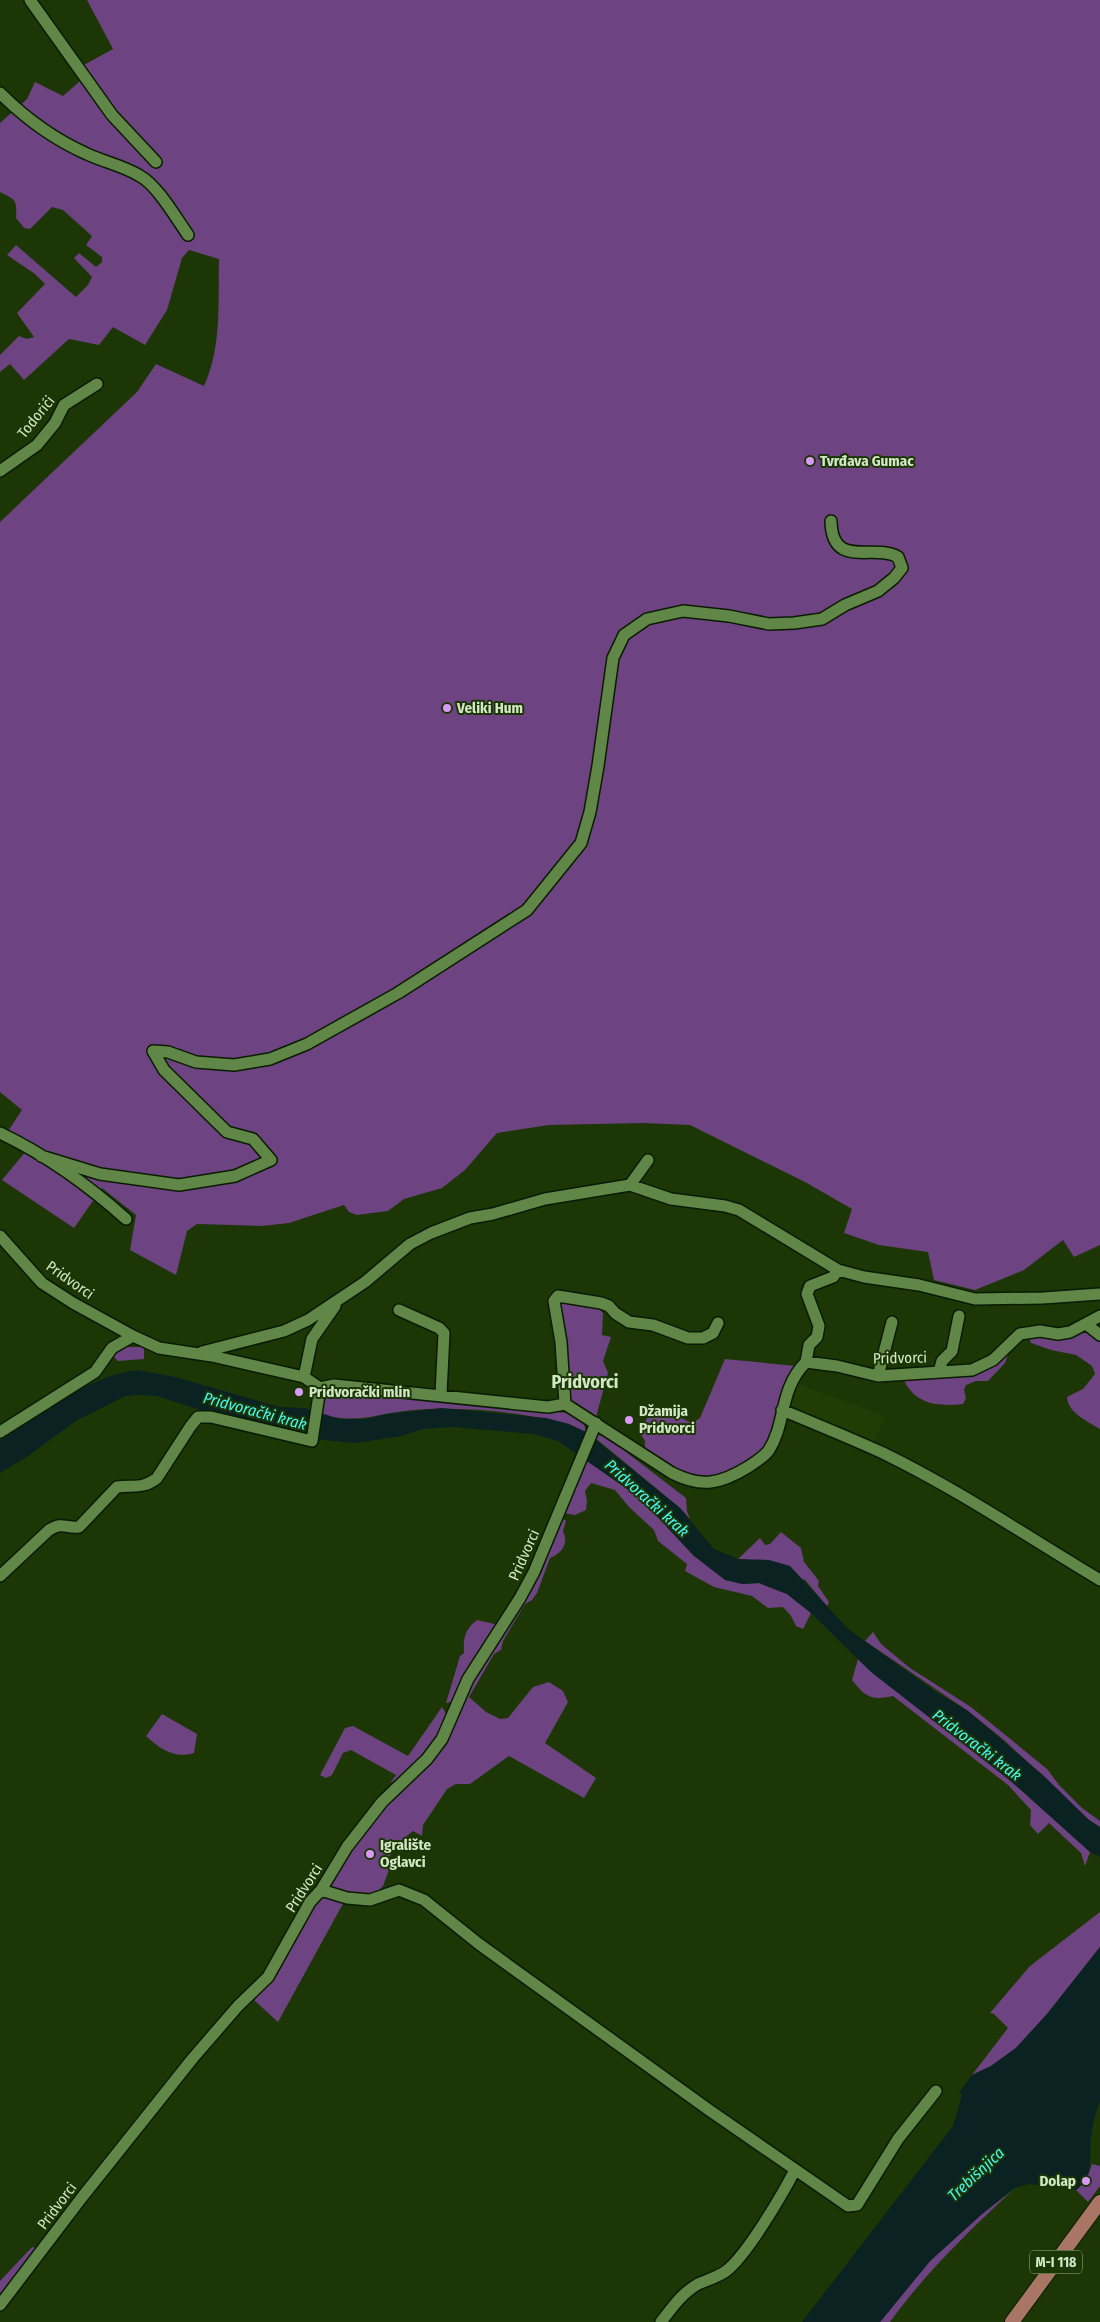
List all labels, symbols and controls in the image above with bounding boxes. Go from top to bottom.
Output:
street label: Todorići [14,392,58,442]
place label: Tvrđava Gumac [820,452,914,470]
marker: Tvrđava Gumac [804,455,816,467]
place label: Veliki Hum [456,699,523,717]
marker: Veliki Hum [441,702,453,714]
street label: Pridvorci [43,1257,97,1303]
street label: Pridvorci [873,1349,927,1367]
district label: Pridvorci [551,1371,619,1393]
place label: Pridvorački mlin [309,1383,410,1401]
marker: Pridvorački mlin [293,1386,305,1398]
water label: Pridvorački krak [201,1388,309,1434]
place label: Džamija Pridvorci [639,1402,695,1437]
marker: Džamija Pridvorci [623,1414,635,1426]
water label: Pridvorački krak [601,1455,693,1541]
street label: Pridvorci [505,1527,543,1583]
water label: Pridvorački krak [929,1705,1025,1785]
place label: Igralište Oglavci [380,1836,431,1871]
marker: Igralište Oglavci [364,1848,376,1860]
street label: Pridvorci [282,1860,326,1916]
water label: Trebišnjica [944,2143,1008,2205]
place label: Dolap [1039,2172,1076,2190]
marker: Dolap [1080,2175,1092,2187]
street label: Pridvorci [34,2179,80,2233]
road number: M-I 118 [1030,2250,1082,2274]

